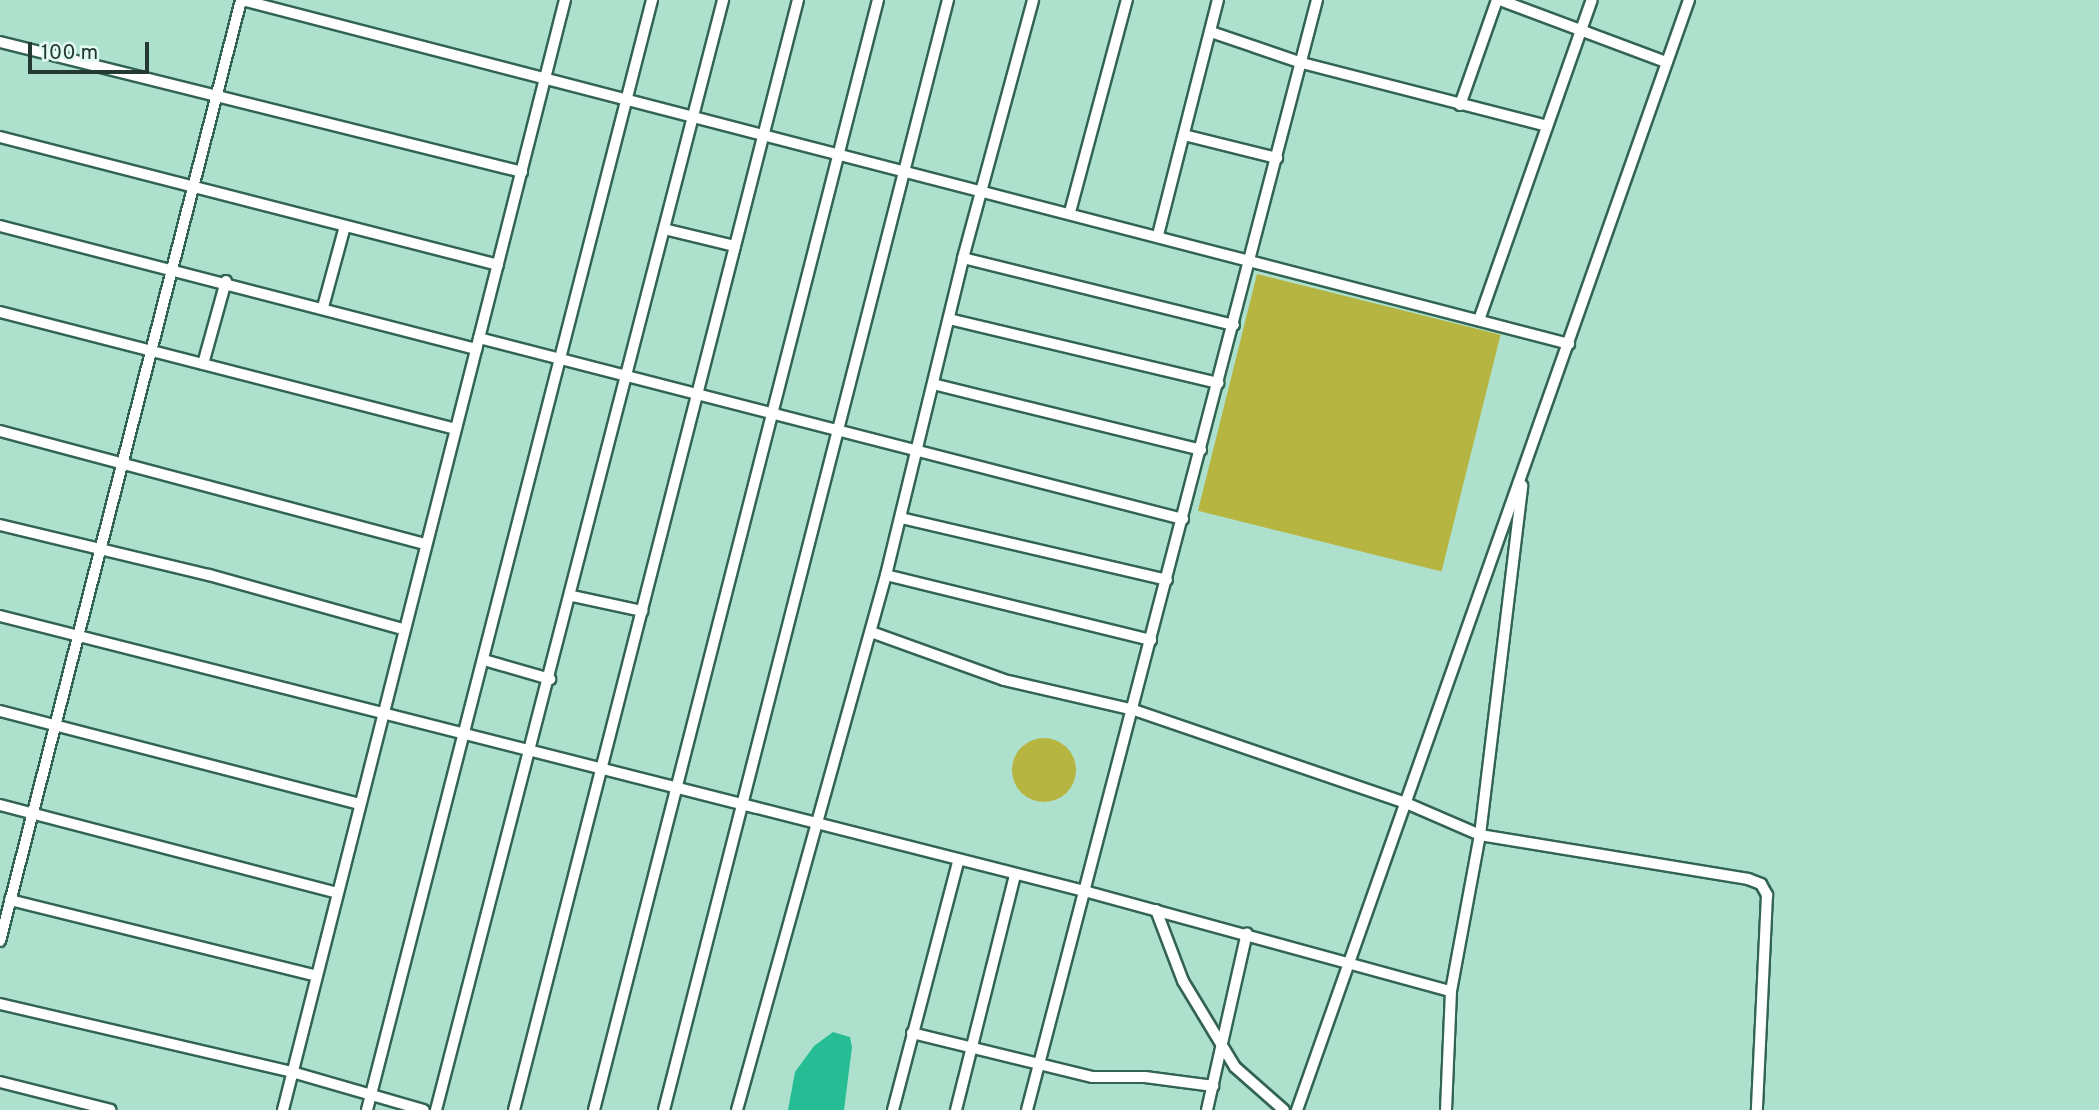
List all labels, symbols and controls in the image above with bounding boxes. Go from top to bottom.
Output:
scale bar [32,28,152,72]
text: 100 m [41,40,98,67]

